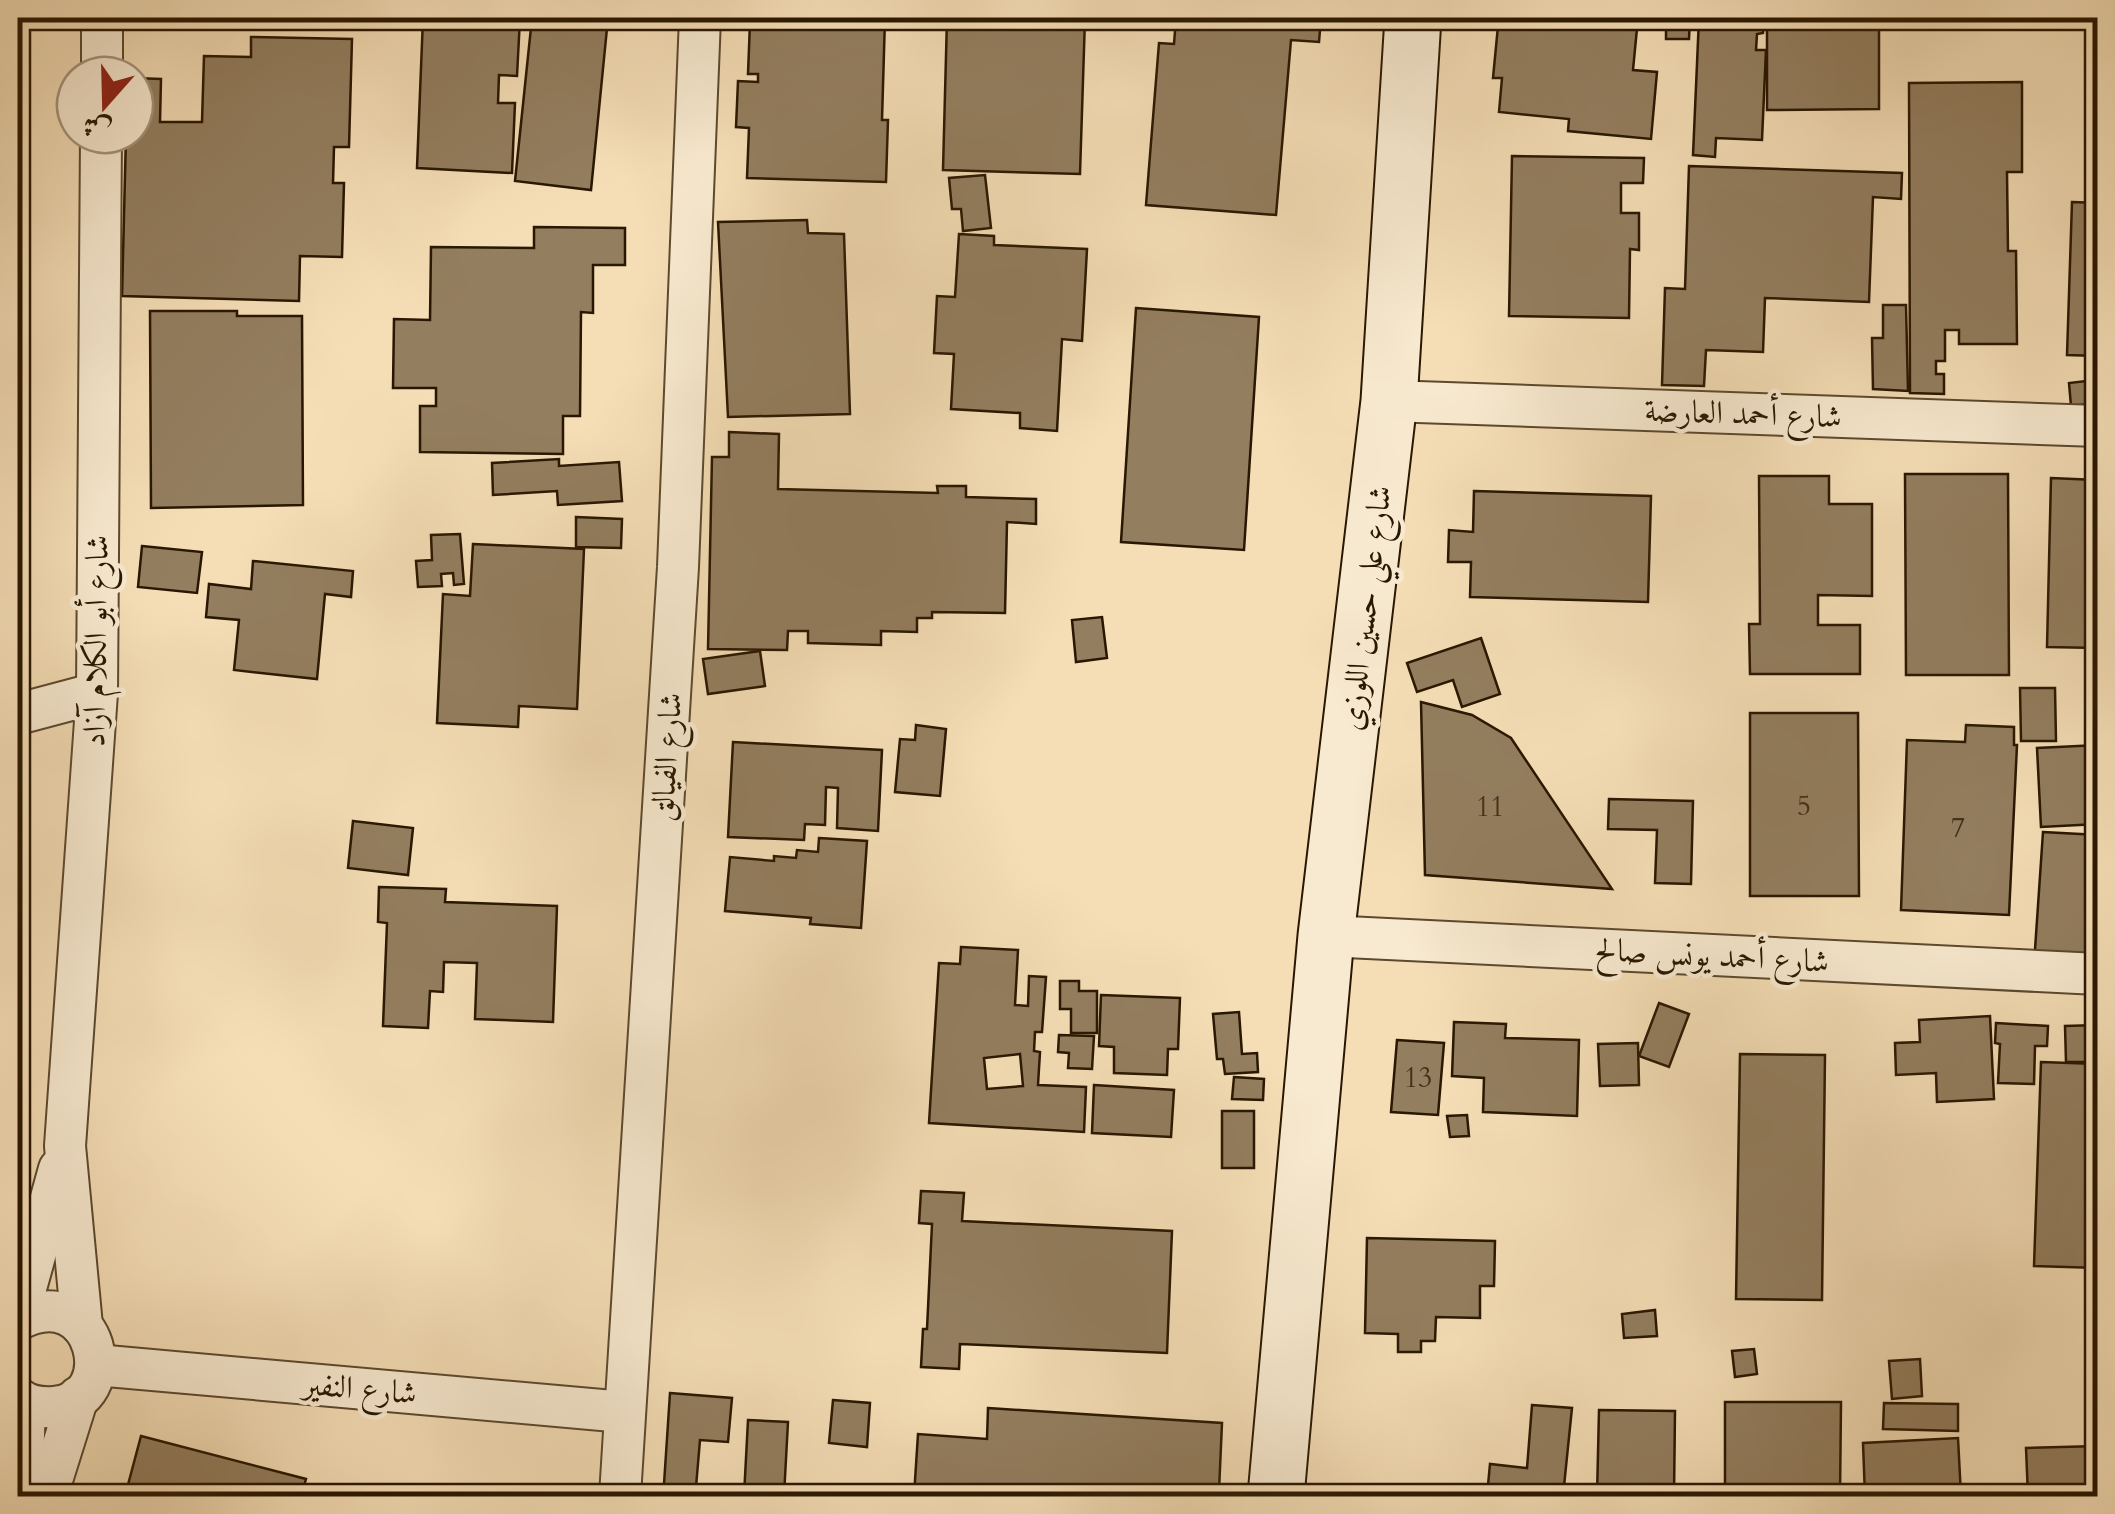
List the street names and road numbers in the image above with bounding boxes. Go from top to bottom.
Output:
street label: شارع أحمد العارضة [1643,388,1842,443]
street label: شارع علي حسين اللوزي [1329,483,1411,734]
street label: شارع أبو الكلام آزاد [71,535,125,748]
street label: شارع الفيالق [641,691,697,823]
street label: شارع أحمد يونس صالح [1594,927,1830,988]
street label: شارع النفير [298,1362,419,1420]

